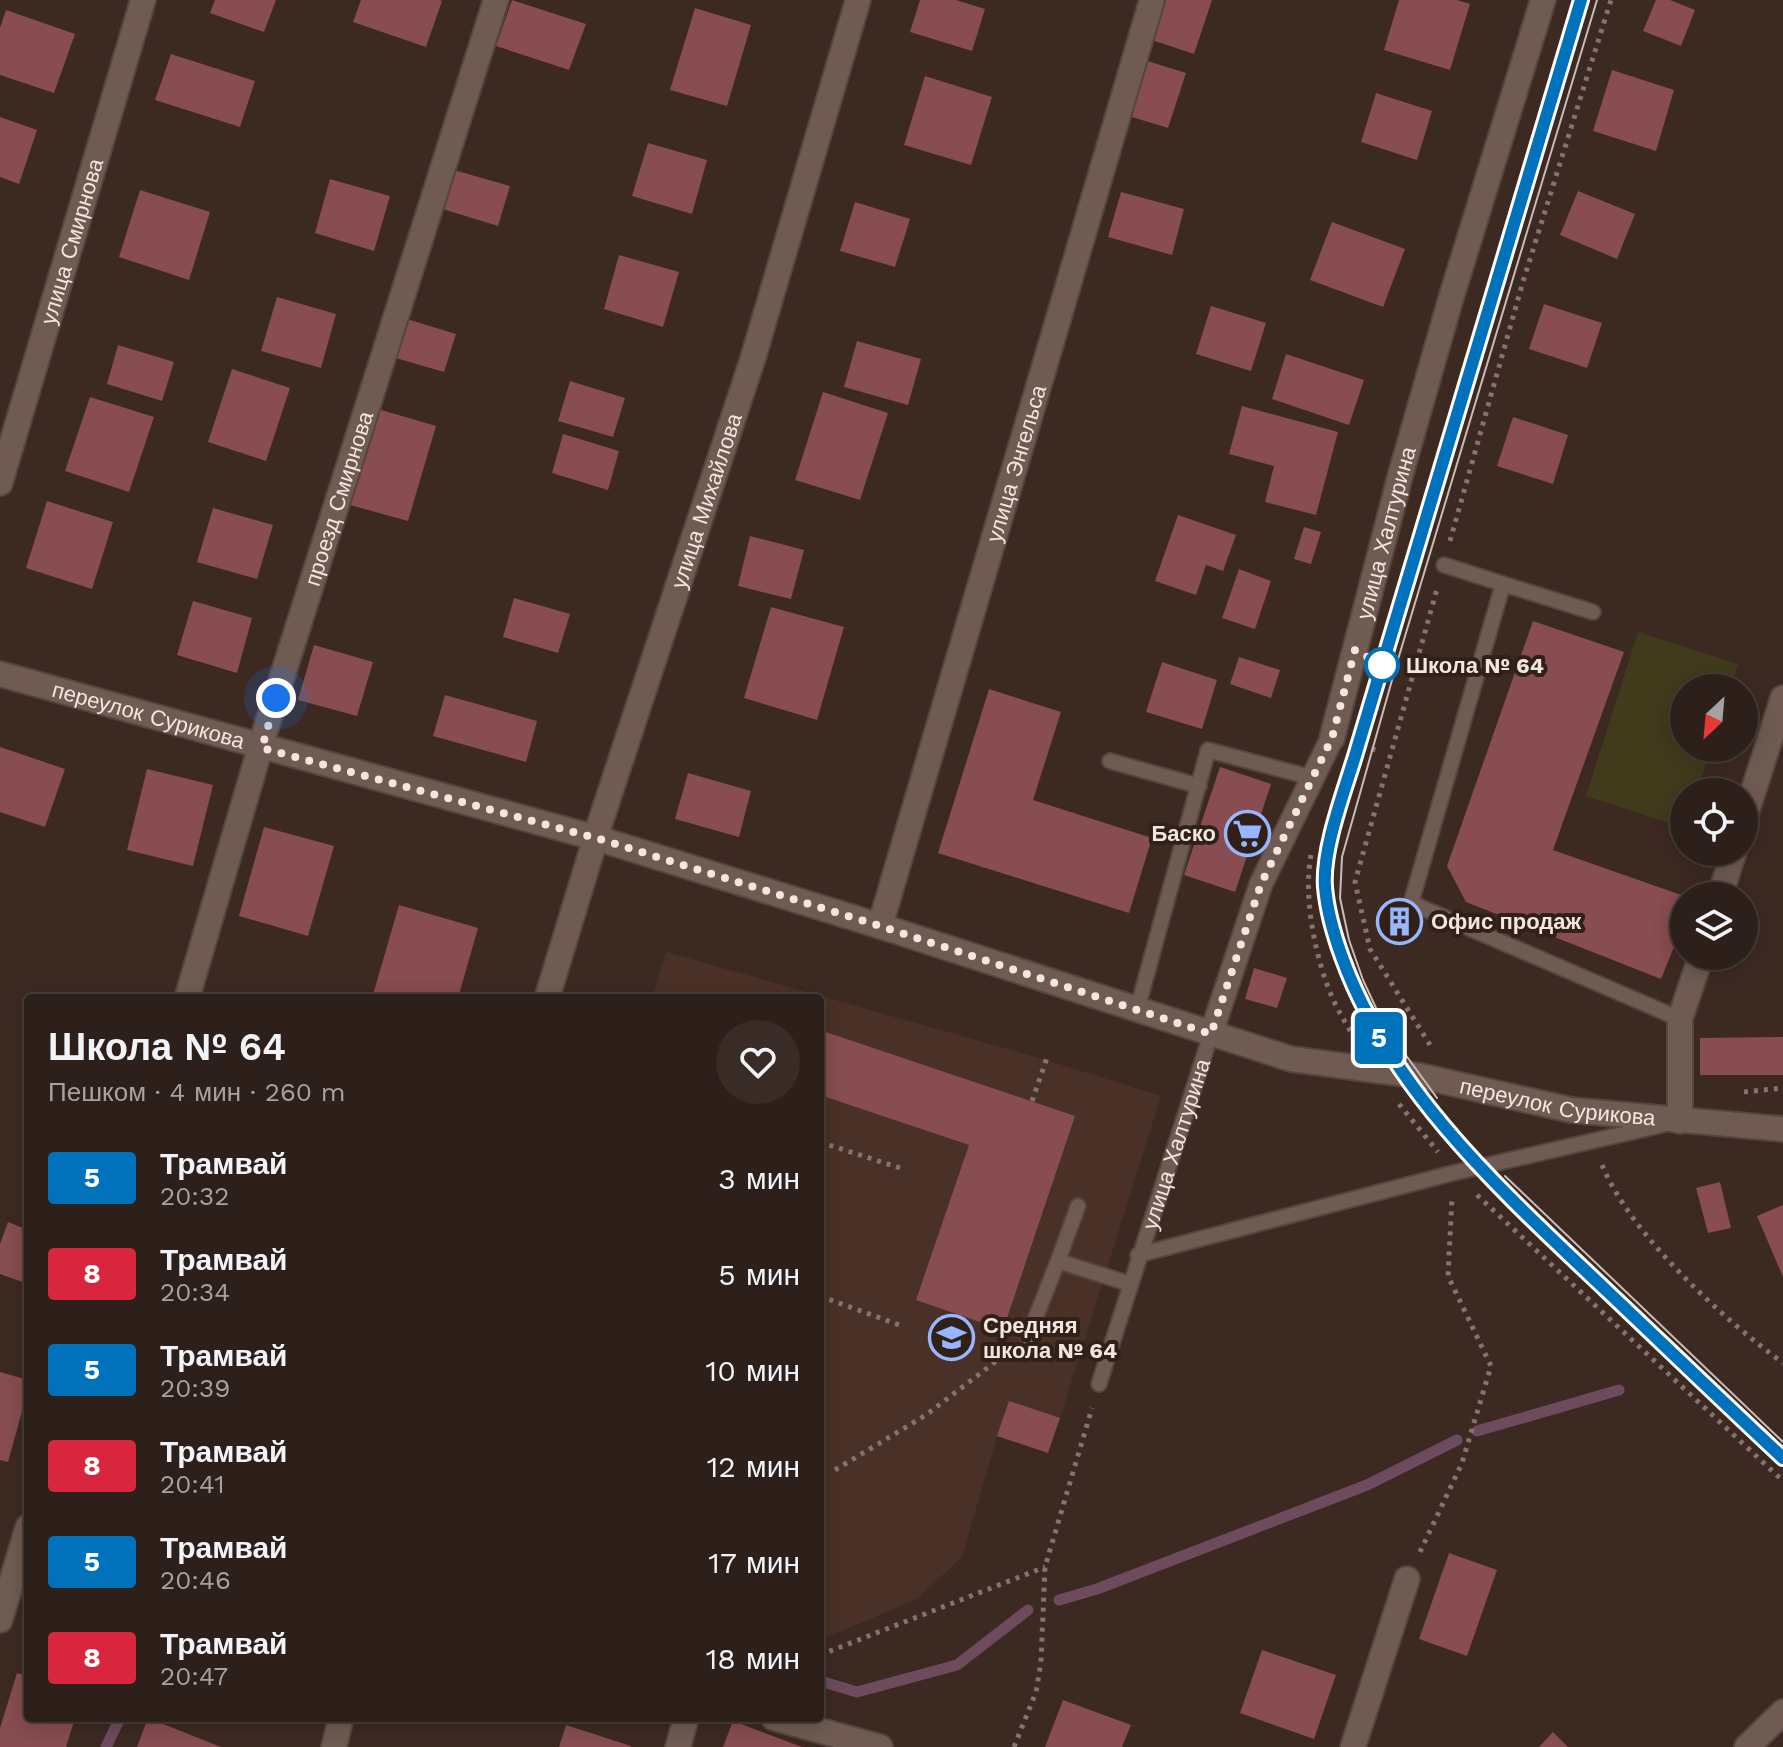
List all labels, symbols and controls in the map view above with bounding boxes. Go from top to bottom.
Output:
street label: улица Смирнова [36,155,109,327]
street label: улица Энгельса [981,381,1051,545]
street label: проезд Смирнова [300,407,379,589]
street label: улица Михайлова [666,409,747,592]
street label: улица Халтурина [1351,443,1421,622]
marker: Школа № 64 [1365,648,1399,682]
place label: Школа № 64 [1406,653,1544,678]
north arrow [1670,674,1758,762]
map controls [1670,674,1758,970]
street label: переулок Сурикова [49,677,248,754]
your location [256,678,296,718]
button: locate [1670,778,1758,866]
supermarket icon: Баско [1223,809,1271,857]
place label: Баско [1152,821,1216,846]
button: layers [1670,882,1758,970]
building icon: Офис продаж [1376,897,1424,945]
place label: Офис продаж [1431,909,1581,934]
line badge: 5 [1353,1012,1405,1064]
button: heart [716,1020,800,1104]
text: 5 [1371,1021,1387,1054]
text: Школа № 64 [48,1025,286,1069]
street label: улица Халтурина [1137,1055,1216,1233]
street label: переулок Сурикова [1457,1073,1657,1131]
text: Пешком · 4 мин · 260 m [48,1077,346,1107]
text: Трамвай [160,1146,288,1181]
text: 5 [84,1161,100,1194]
text: 3 мин [718,1161,800,1196]
text: 20:32 [160,1181,229,1211]
text: Трамвай [160,1242,288,1277]
text: 8 [83,1257,101,1290]
text: 5 мин [718,1257,800,1292]
text: 20:34 [160,1277,230,1307]
place label: Средняя школа № 64 [983,1313,1117,1363]
school or university icon: Средняя школа № 64 [928,1314,976,1362]
text: Трамвай [160,1338,288,1373]
text: 5 [84,1353,100,1386]
text: 10 мин [705,1353,800,1388]
text: 20:39 [160,1373,230,1403]
text: Трамвай [160,1434,288,1469]
text: 8 [83,1449,101,1482]
text: 12 мин [707,1449,800,1484]
text: 20:41 [160,1469,225,1499]
text: Трамвай [160,1530,288,1565]
text: 5 [84,1545,100,1578]
text: 17 мин [708,1545,800,1580]
text: 20:46 [160,1565,231,1595]
text: Трамвай [160,1626,288,1661]
text: 8 [83,1641,101,1674]
text: 18 мин [706,1641,800,1676]
text: 20:47 [160,1661,228,1691]

